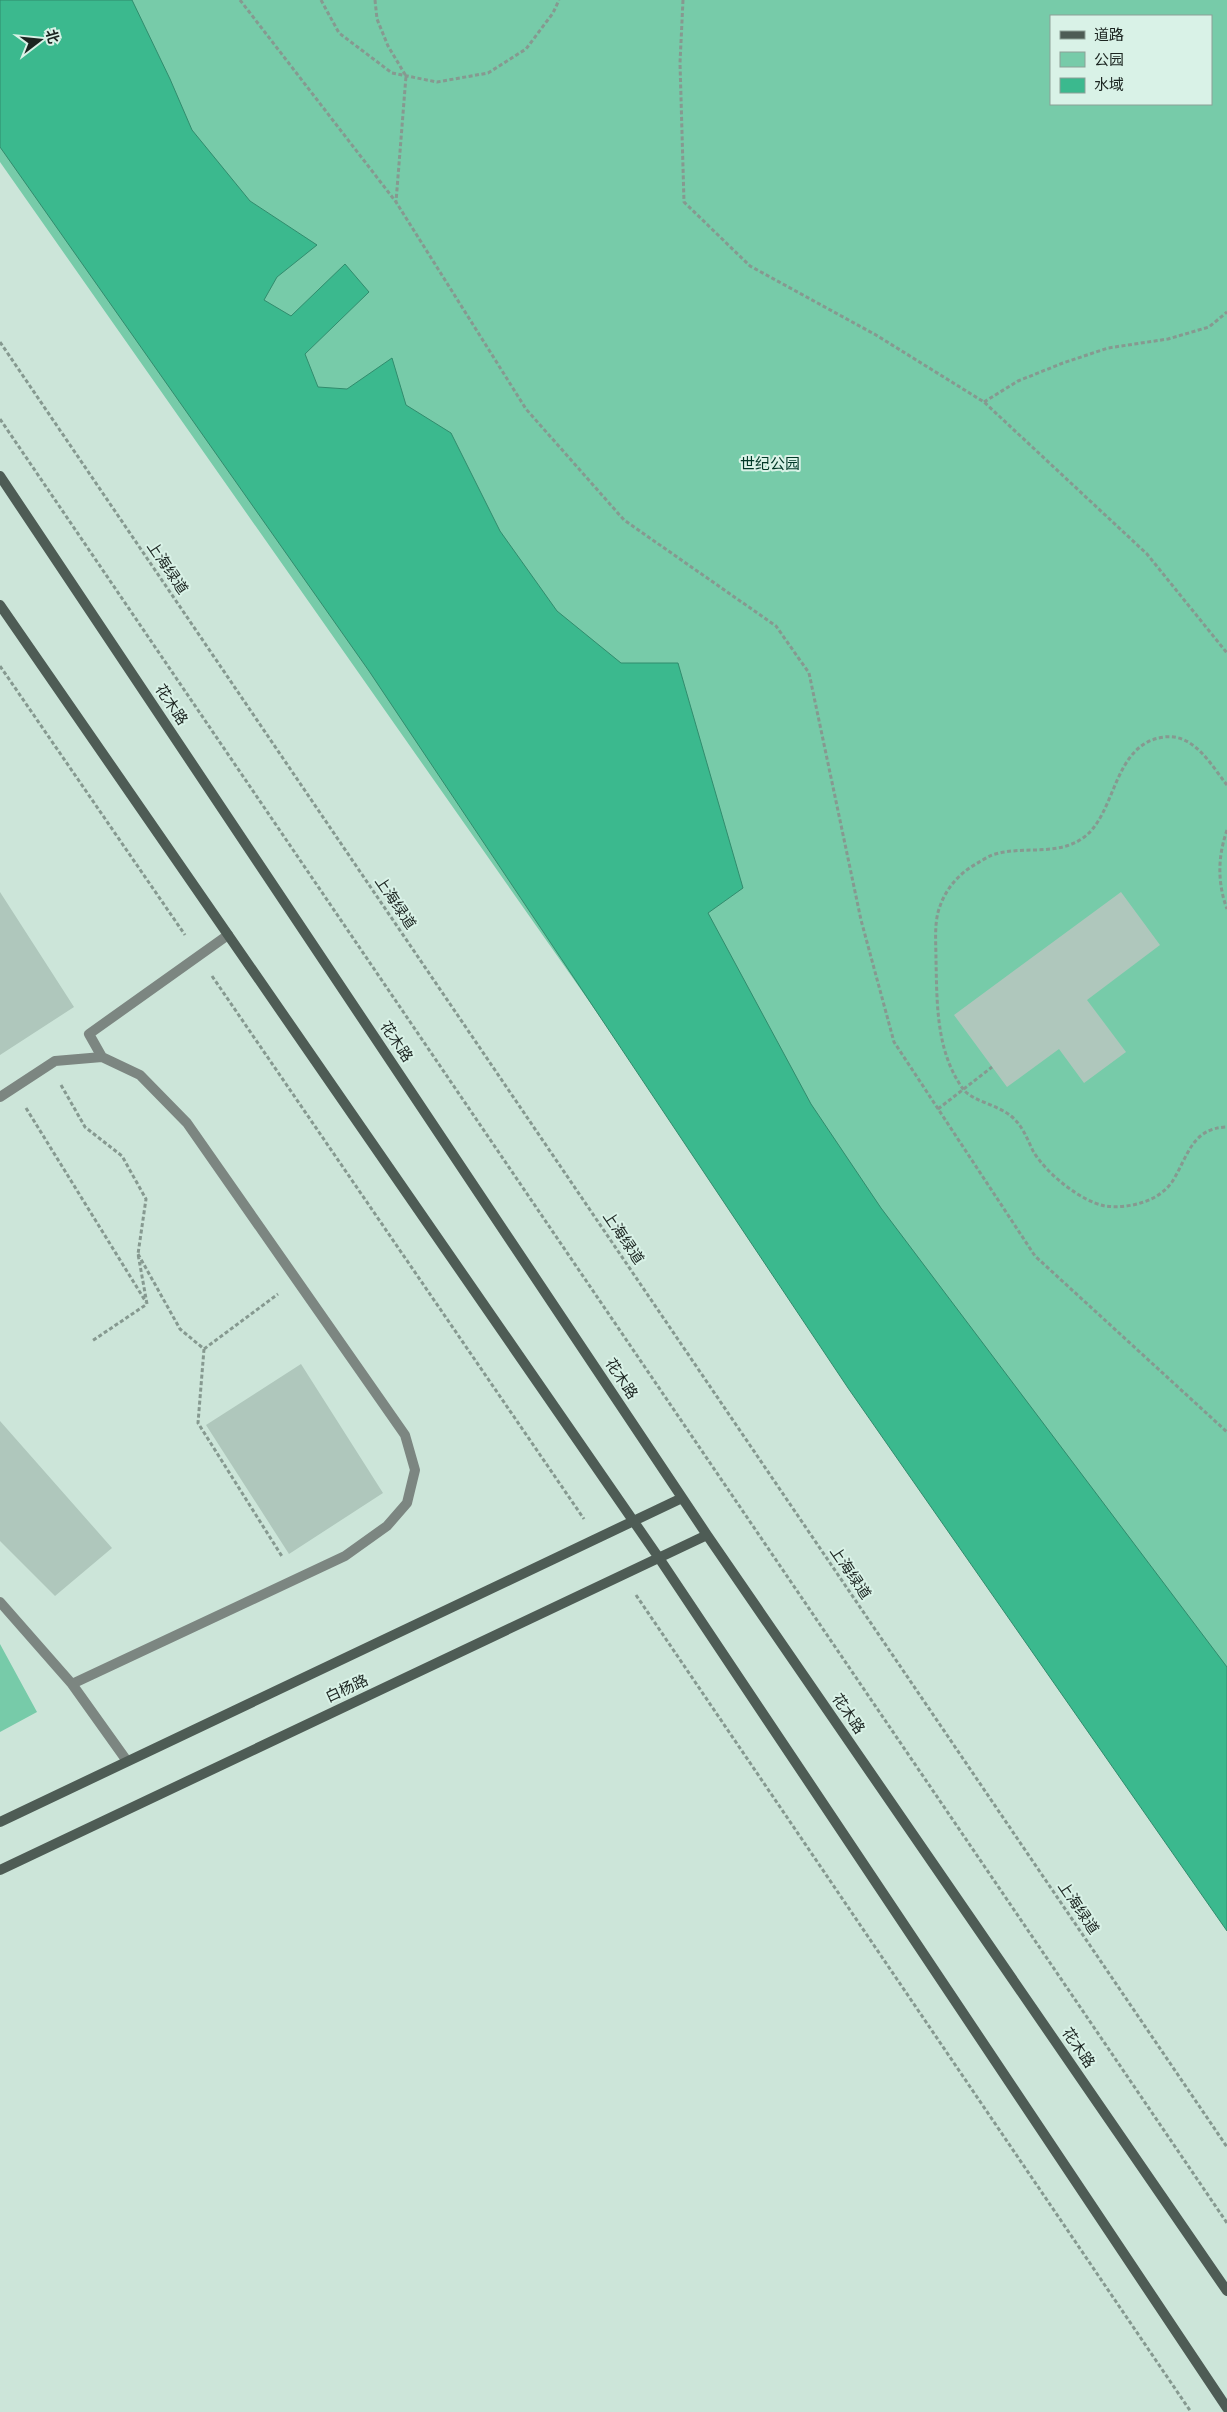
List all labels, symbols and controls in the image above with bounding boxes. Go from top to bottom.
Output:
north arrow [15,15,65,65]
legend [1050,15,1212,105]
text: 道路 [1094,27,1124,43]
text: 北 [43,28,61,45]
text: 公园 [1094,52,1124,68]
text: 水域 [1094,77,1124,93]
park label: 世纪公园 [740,456,800,472]
street label: 上海绿道 [144,538,191,597]
street label: 花木路 [152,682,191,728]
street label: 上海绿道 [372,873,419,932]
street label: 花木路 [377,1019,416,1065]
street label: 上海绿道 [600,1208,647,1267]
street label: 花木路 [602,1356,641,1402]
street label: 上海绿道 [827,1543,874,1602]
street label: 白杨路 [323,1672,371,1705]
street label: 花木路 [829,1691,868,1737]
street label: 上海绿道 [1055,1878,1102,1937]
street label: 花木路 [1059,2025,1098,2071]

